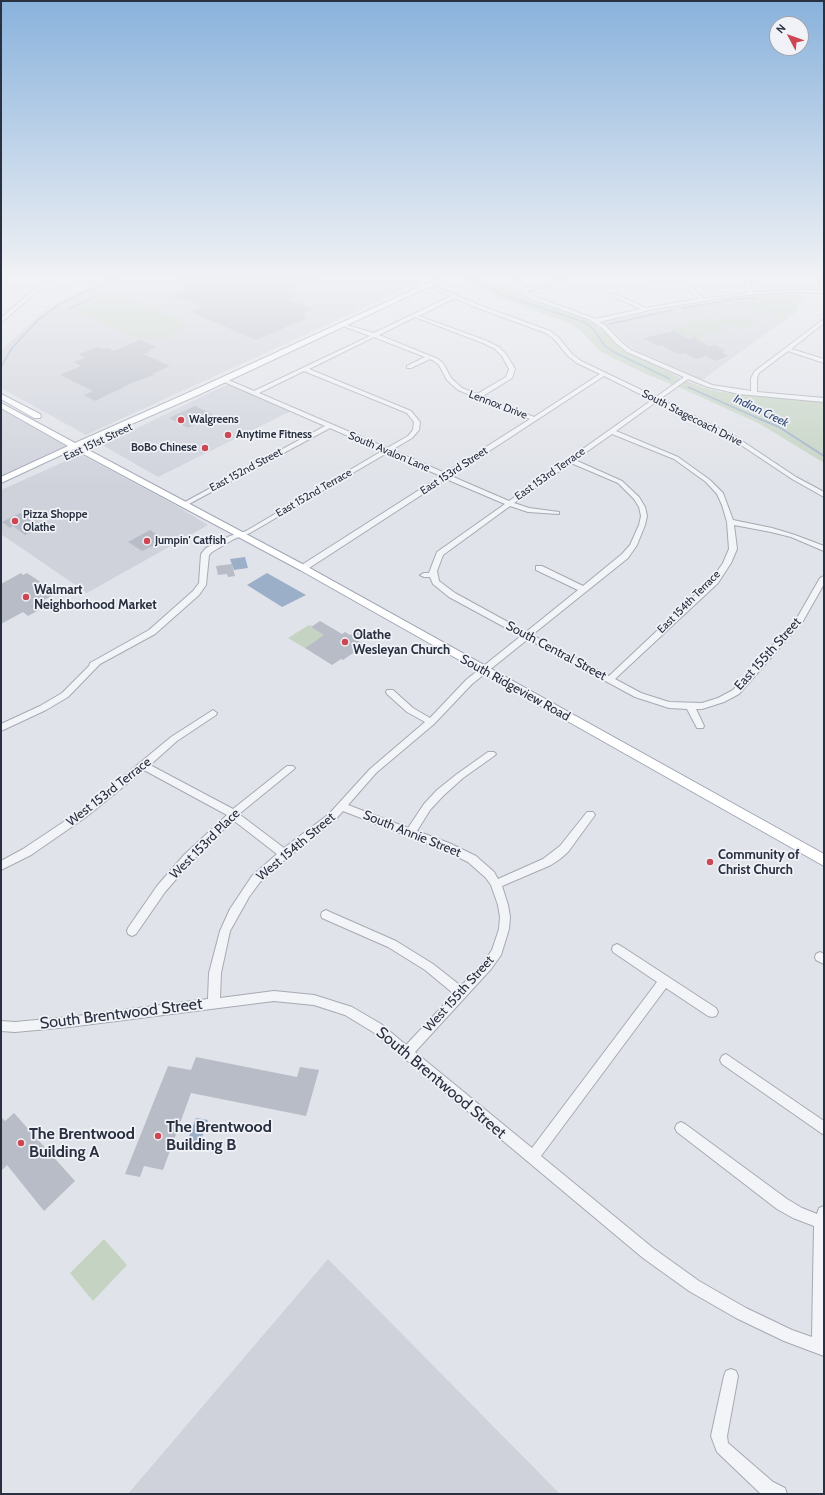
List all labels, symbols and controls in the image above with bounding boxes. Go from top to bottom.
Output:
north arrow [769,16,809,56]
text: N [773,21,789,36]
street label: South Stagecoach Drive [640,387,744,449]
street label: Lennox Drive [467,388,529,422]
water label: Indian Creek [731,391,791,431]
place label: Walgreens [189,413,239,427]
marker: Walgreens [176,415,186,425]
street label: East 151st Street [62,420,134,464]
place label: Anytime Fitness [236,428,312,442]
street label: South Avalon Lane [346,429,432,475]
marker: Anytime Fitness [223,430,233,440]
place label: BoBo Chinese [131,441,197,455]
marker: BoBo Chinese [200,443,210,453]
street label: East 153rd Street [418,444,490,498]
street label: East 152nd Street [207,445,285,495]
street label: East 153rd Terrace [512,445,588,503]
street label: East 152nd Terrace [274,466,354,520]
place label: Pizza Shoppe Olathe [23,508,87,534]
marker: Pizza Shoppe Olathe [10,516,20,526]
place label: Jumpin' Catfish [155,534,226,548]
marker: Jumpin' Catfish [142,536,152,546]
street label: East 154th Terrace [655,568,723,636]
place label: Walmart Neighborhood Market [34,582,157,613]
marker: Walmart Neighborhood Market [21,592,31,602]
street label: East 155th Street [731,615,805,693]
street label: South Central Street [503,618,609,684]
place label: Olathe Wesleyan Church [353,627,450,658]
marker: Olathe Wesleyan Church [340,637,350,647]
street label: South Ridgeview Road [457,651,573,725]
street label: West 153rd Terrace [64,754,154,830]
street label: West 153rd Place [167,806,243,882]
street label: South Annie Street [361,807,463,861]
street label: West 154th Street [254,810,338,884]
place label: Community of Christ Church [718,847,799,878]
marker: Community of Christ Church [705,857,715,867]
street label: West 155th Street [421,953,497,1035]
street label: South Brentwood Street [39,995,203,1033]
street label: South Brentwood Street [372,1023,510,1143]
place label: The Brentwood Building B [166,1117,272,1155]
place label: The Brentwood Building A [29,1124,135,1162]
marker: The Brentwood Building B [153,1131,163,1141]
marker: The Brentwood Building A [16,1138,26,1148]

